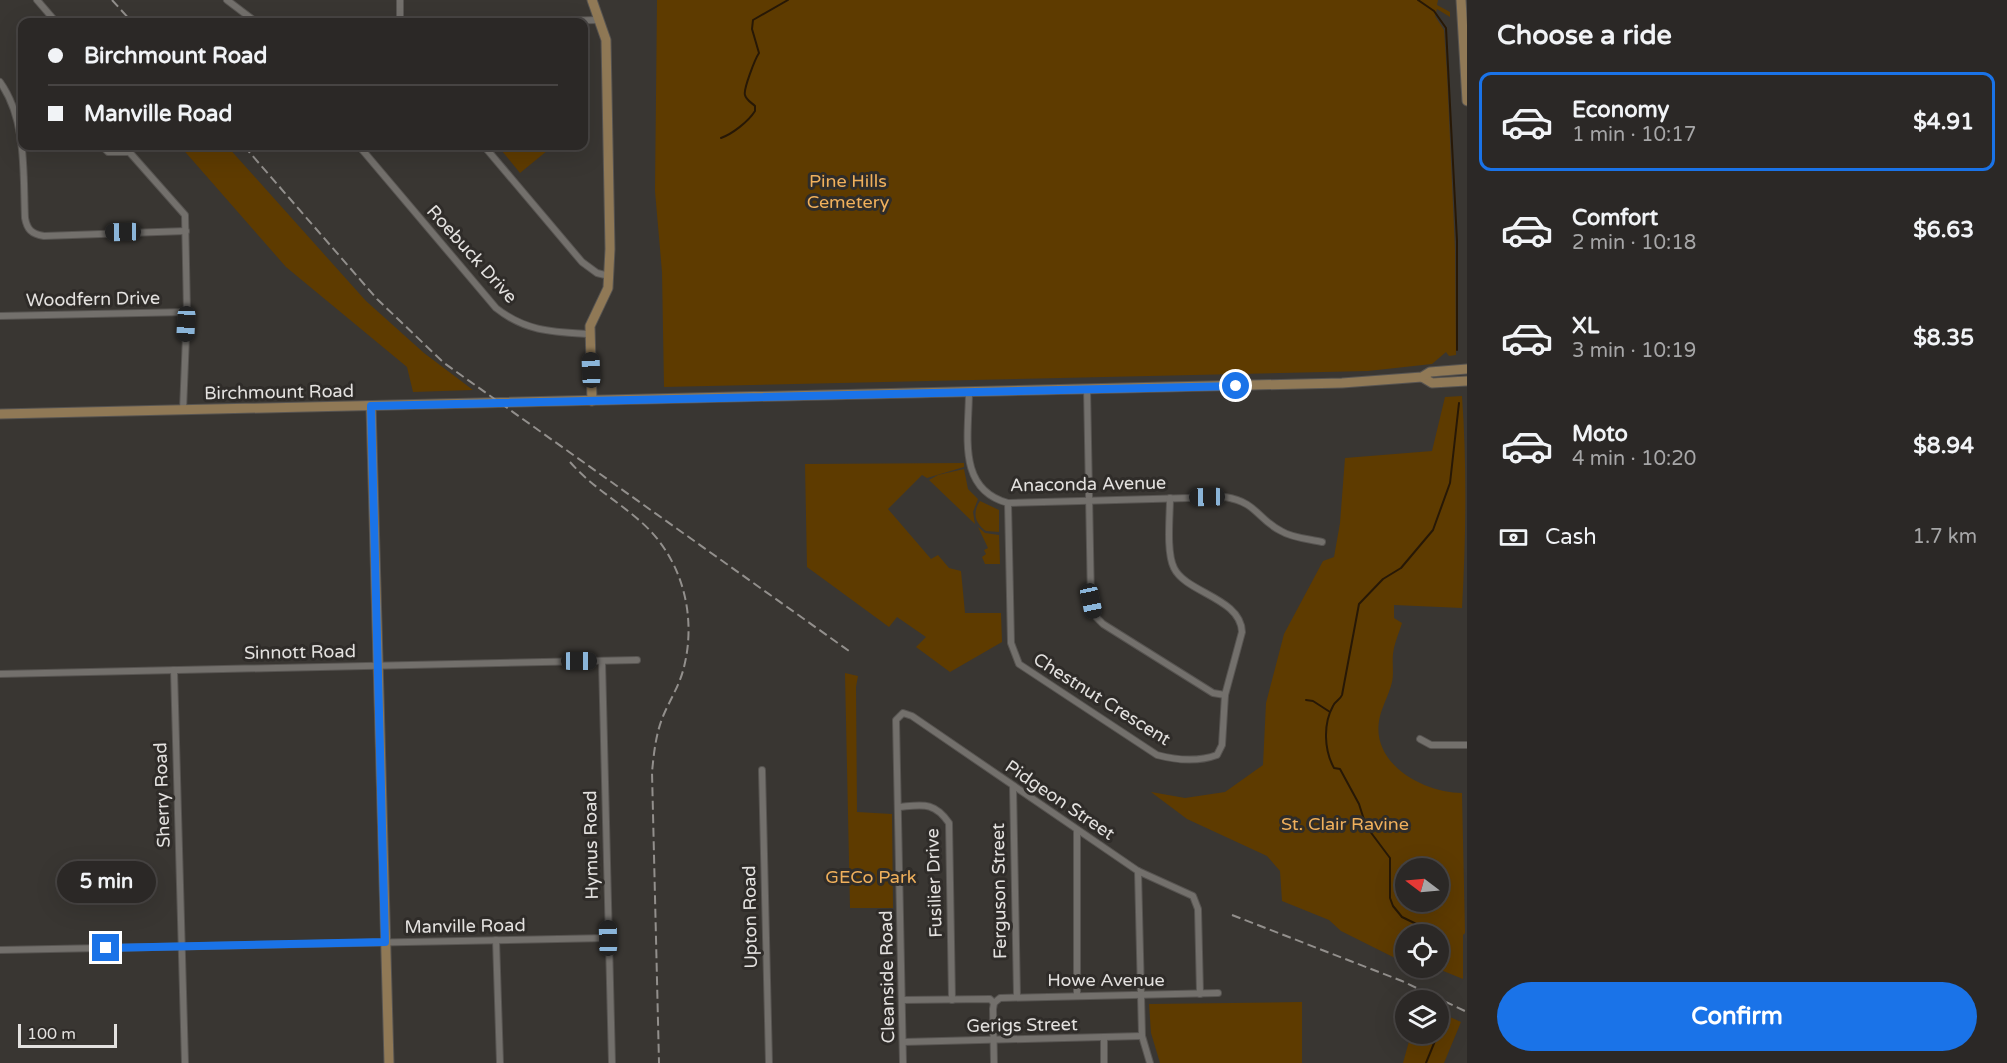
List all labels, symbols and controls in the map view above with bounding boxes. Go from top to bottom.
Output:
text: Choose a ride [1497,19,1672,52]
text: Birchmount Road [84,43,267,69]
icon: car [1500,95,1554,149]
text: Economy [1572,97,1669,123]
text: Manville Road [84,101,232,127]
text: $4.91 [1913,109,1974,135]
text: 1 min · 10:17 [1572,123,1696,147]
park label: Pine Hills Cemetery [807,170,890,213]
street label: Roebuck Drive [422,200,522,308]
icon: car [1500,203,1554,257]
text: Comfort [1572,205,1658,231]
text: $6.63 [1913,217,1974,243]
car [105,223,141,241]
text: 2 min · 10:18 [1572,231,1696,255]
street label: Woodfern Drive [26,287,160,311]
car [176,306,196,342]
icon: car [1500,311,1554,365]
text: XL [1572,313,1599,339]
text: $8.35 [1913,325,1974,351]
text: 3 min · 10:19 [1572,339,1696,363]
car [581,352,601,388]
route start [1222,372,1249,399]
street label: Birchmount Road [204,380,354,404]
icon: car [1500,419,1554,473]
text: Moto [1572,421,1628,447]
text: $8.94 [1913,433,1974,459]
text: 4 min · 10:20 [1572,447,1696,471]
street label: Anaconda Avenue [1010,472,1166,496]
car [1189,488,1225,506]
icon: cash [1497,521,1530,554]
text: Cash [1545,524,1597,550]
text: 1.7 km [1912,525,1977,549]
car [1078,582,1104,620]
street label: Sinnott Road [244,640,356,664]
street label: Chestnut Crescent [1029,648,1175,750]
car [561,652,597,670]
street label: Sherry Road [149,742,175,848]
street label: Pidgeon Street [1001,755,1119,845]
street label: Hymus Road [579,790,603,900]
park label: St. Clair Ravine [1281,813,1409,835]
street label: Ferguson Street [987,823,1011,959]
street label: Fusilier Drive [921,828,947,938]
north arrow [1395,858,1449,912]
map controls [1395,858,1449,1044]
callout: 5 min [57,861,156,903]
street label: Upton Road [738,865,762,969]
park label: GECo Park [825,866,917,888]
text: 5 min [80,870,133,894]
street label: Cleanside Road [875,910,899,1044]
street label: Manville Road [404,914,526,938]
car [599,920,617,956]
button: locate [1395,924,1449,978]
route end [92,934,119,961]
street label: Howe Avenue [1047,969,1165,991]
button: Confirm [1497,982,1977,1051]
button: layers [1395,990,1449,1044]
street label: Gerigs Street [966,1013,1078,1037]
scale bar [18,1021,117,1048]
text: 100 m [27,1024,76,1044]

